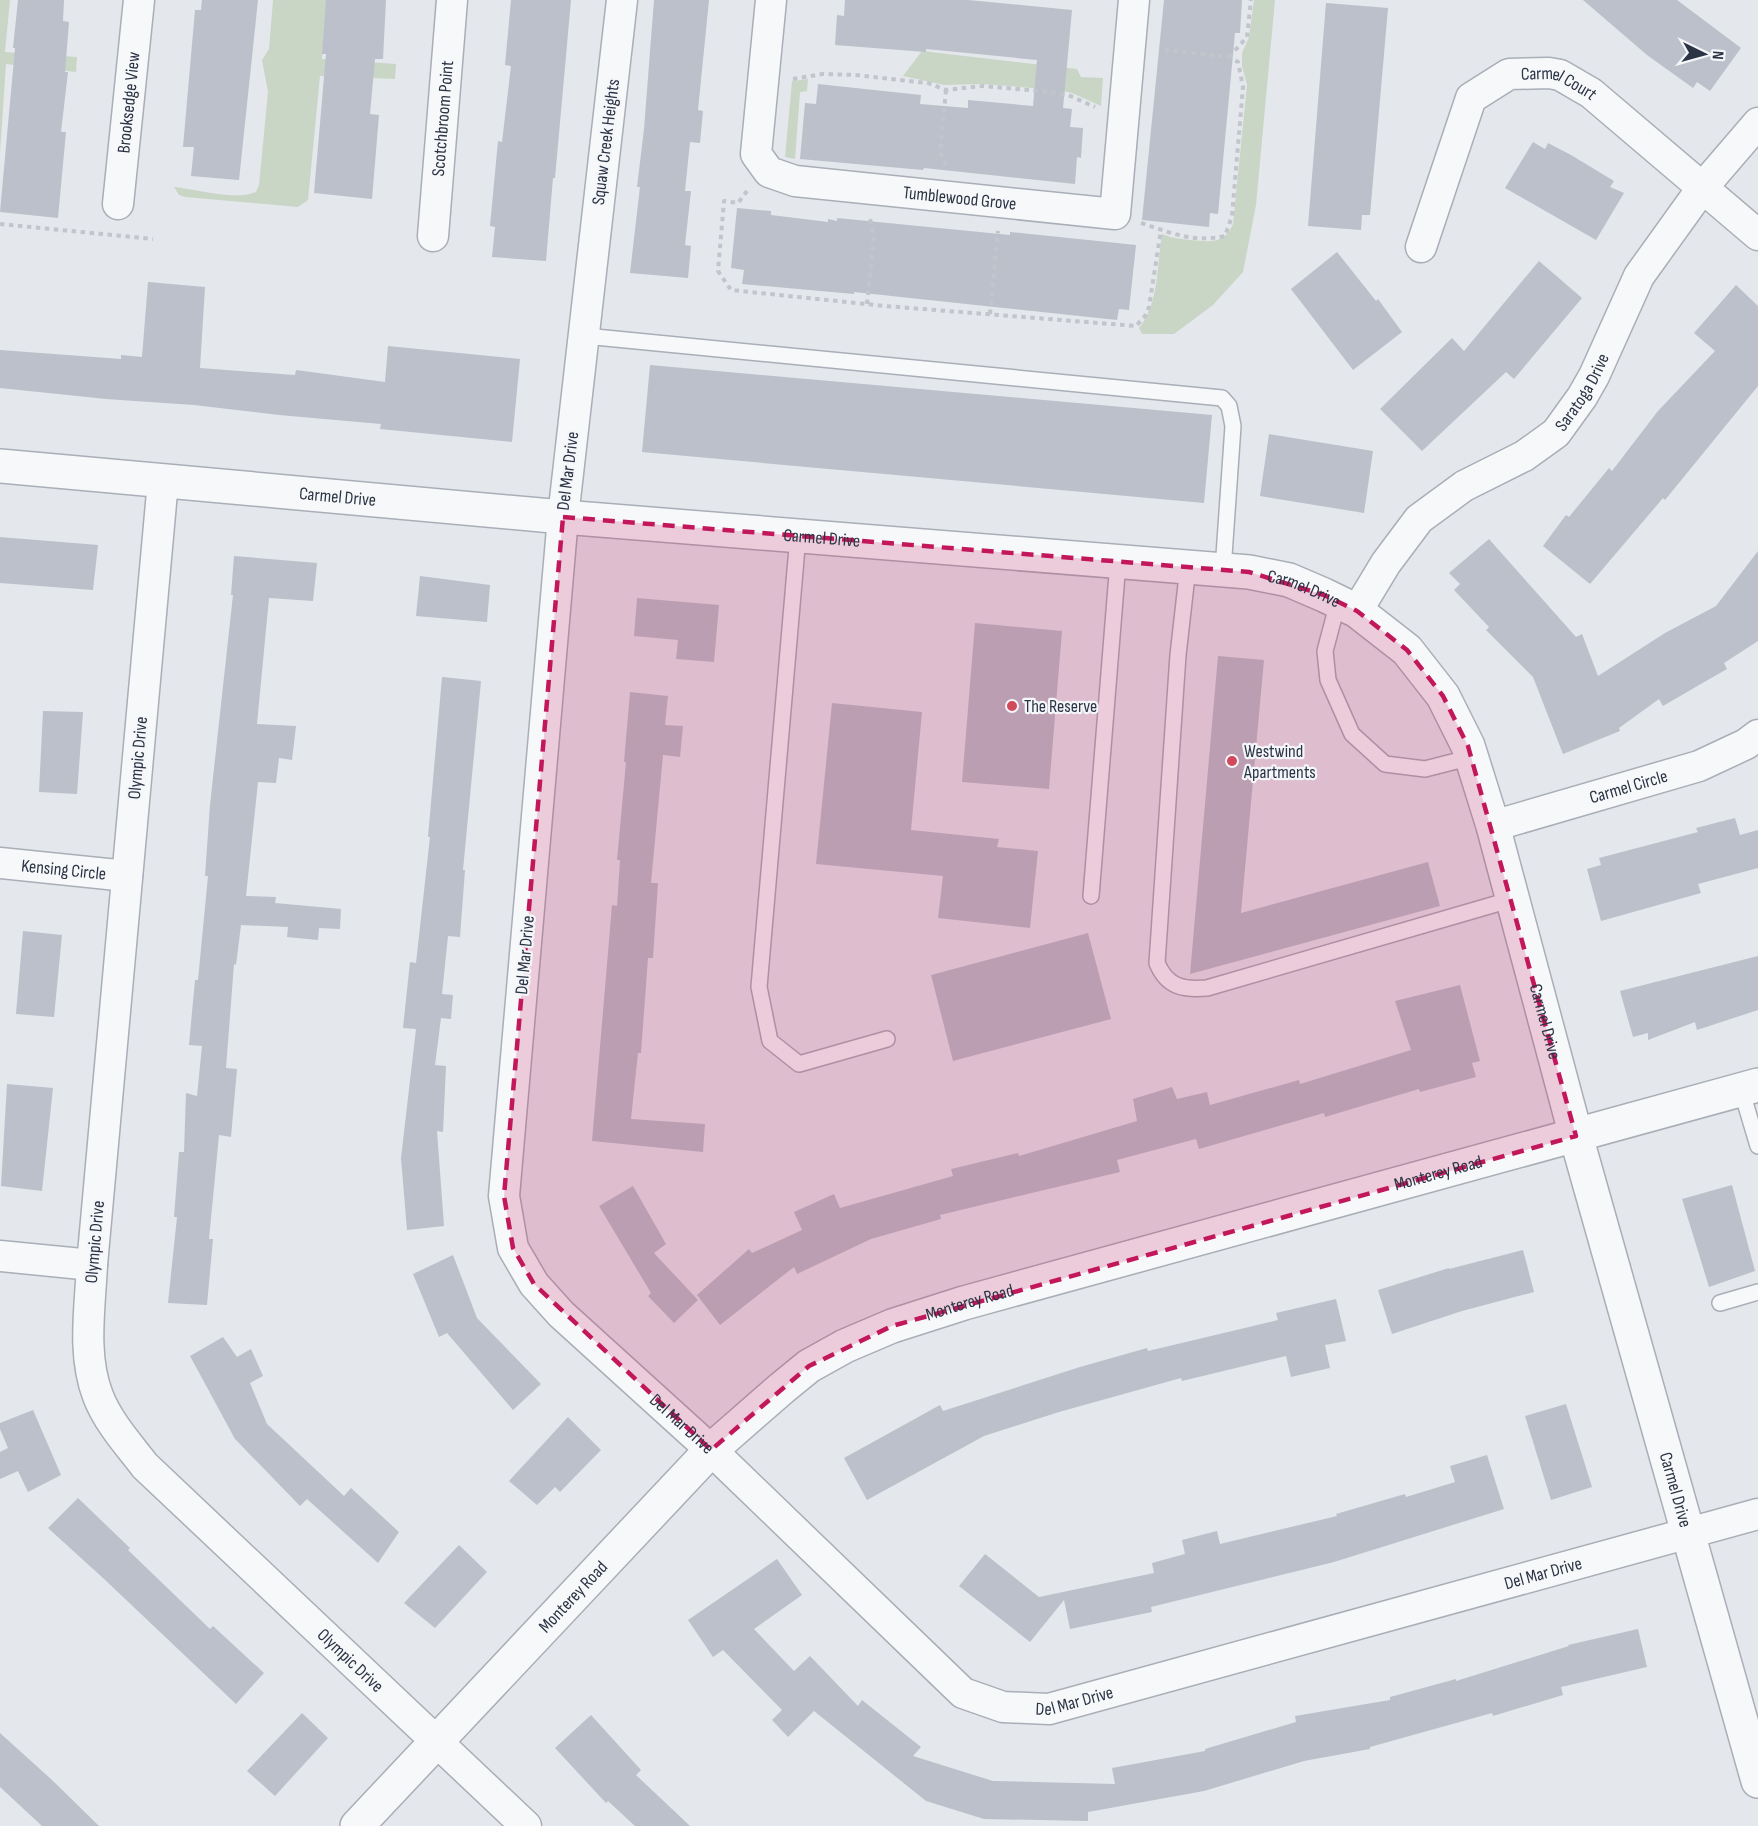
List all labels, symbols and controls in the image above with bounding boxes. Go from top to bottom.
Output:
north arrow [1674,24,1734,84]
text: N [1708,50,1727,60]
street label: Brooksedge View [113,51,144,154]
street label: Scotchbroom Point [427,59,458,177]
street label: Carmel Court [1521,62,1602,104]
street label: Squaw Creek Heights [588,78,624,206]
street label: Tumblewood Grove [902,182,1017,214]
street label: Saratoga Drive [1550,350,1613,435]
street label: Del Mar Drive [553,430,583,512]
street label: Carmel Drive [298,483,377,511]
street label: Carmel Drive [783,524,861,551]
street label: Carmel Drive [1266,565,1344,612]
place label: The Reserve [1024,696,1097,717]
marker: The Reserve [1005,699,1019,713]
street label: Olympic Drive [124,716,152,800]
place label: Westwind Apartments [1243,741,1316,783]
marker: Westwind Apartments [1225,754,1239,768]
street label: Carmel Circle [1587,765,1670,808]
street label: Kensing Circle [20,855,107,884]
street label: Del Mar Drive [511,915,539,995]
street label: Carmel Drive [1525,982,1565,1061]
street label: Monterey Road [1392,1151,1485,1195]
street label: Olympic Drive [81,1200,109,1284]
street label: Monterey Road [923,1279,1016,1325]
street label: Del Mar Drive [645,1389,718,1458]
street label: Carmel Drive [1655,1450,1696,1530]
street label: Del Mar Drive [1502,1552,1584,1594]
street label: Monterey Road [534,1557,612,1637]
street label: Olympic Drive [313,1624,388,1696]
street label: Del Mar Drive [1035,1681,1115,1720]

